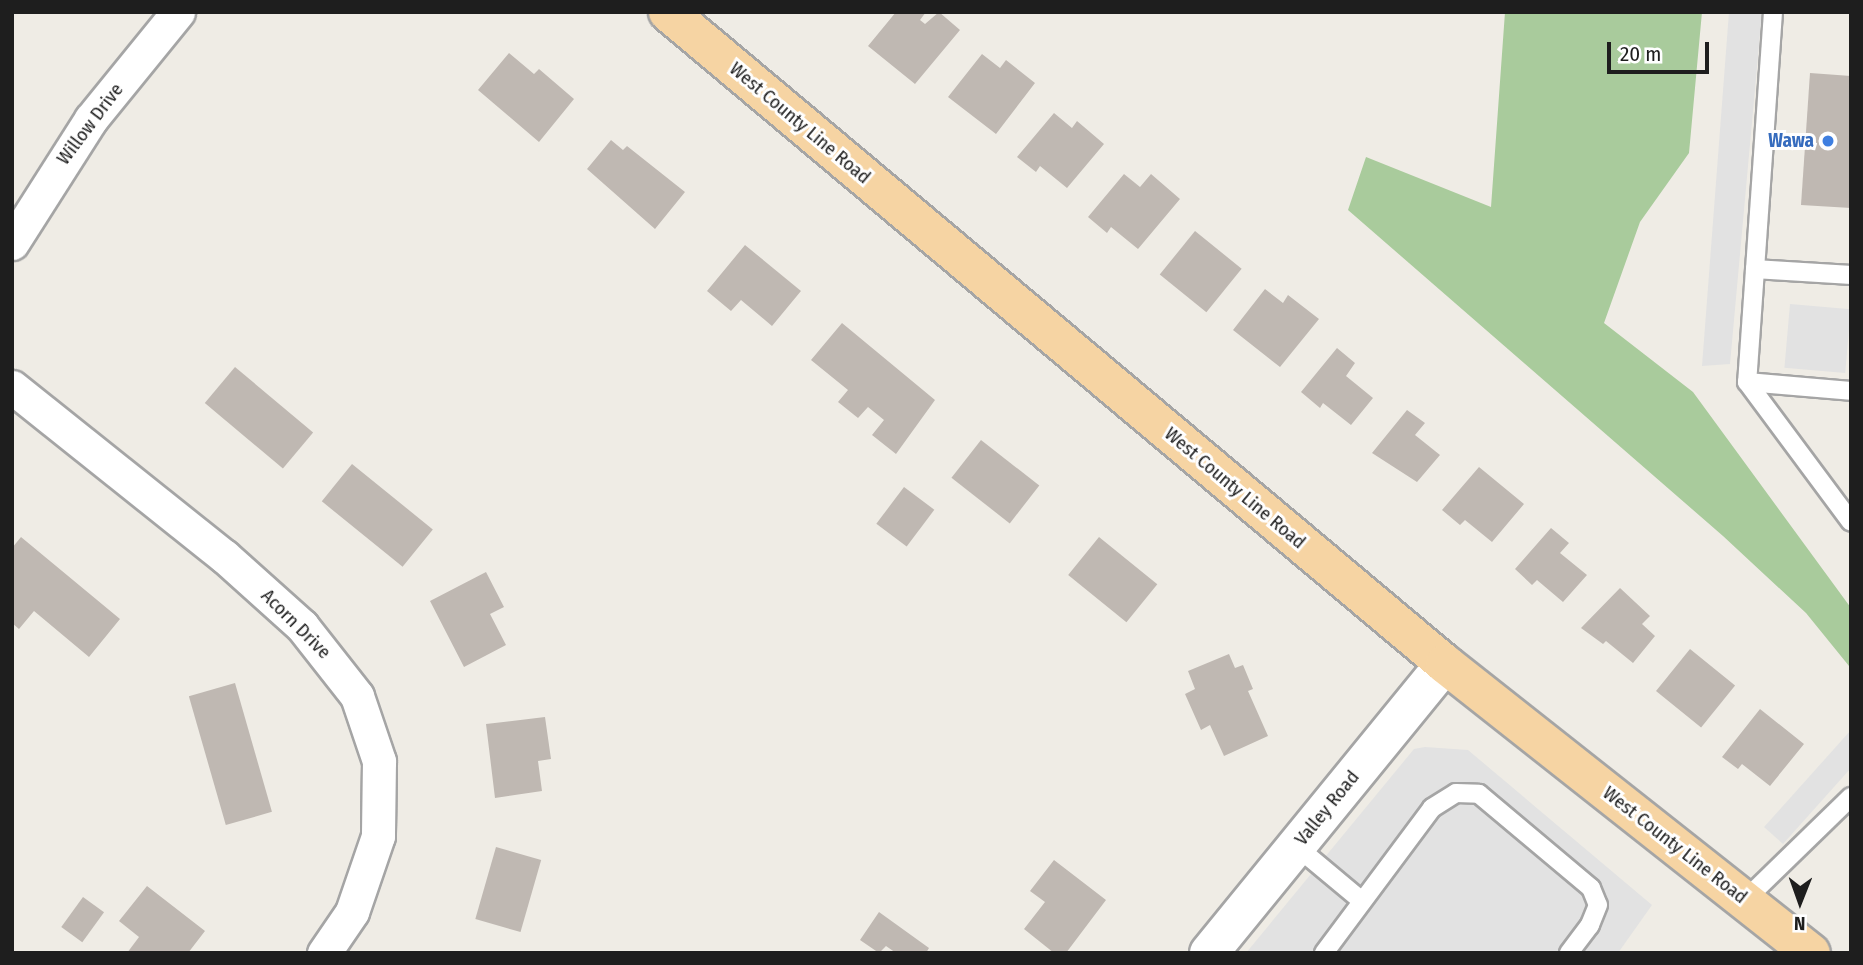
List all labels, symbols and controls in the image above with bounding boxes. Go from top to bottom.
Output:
scale bar [1611,28,1713,72]
text: 20 m [1620,41,1661,67]
street label: West County Line Road [725,57,875,189]
street label: Willow Drive [52,79,128,169]
place label: Wawa [1768,130,1814,152]
marker: Wawa [1820,133,1836,149]
street label: West County Line Road [1160,422,1310,554]
street label: Acorn Drive [256,584,336,664]
street label: Valley Road [1290,766,1364,850]
street label: West County Line Road [1598,782,1752,908]
north arrow [1765,867,1835,937]
text: N [1794,912,1806,935]

